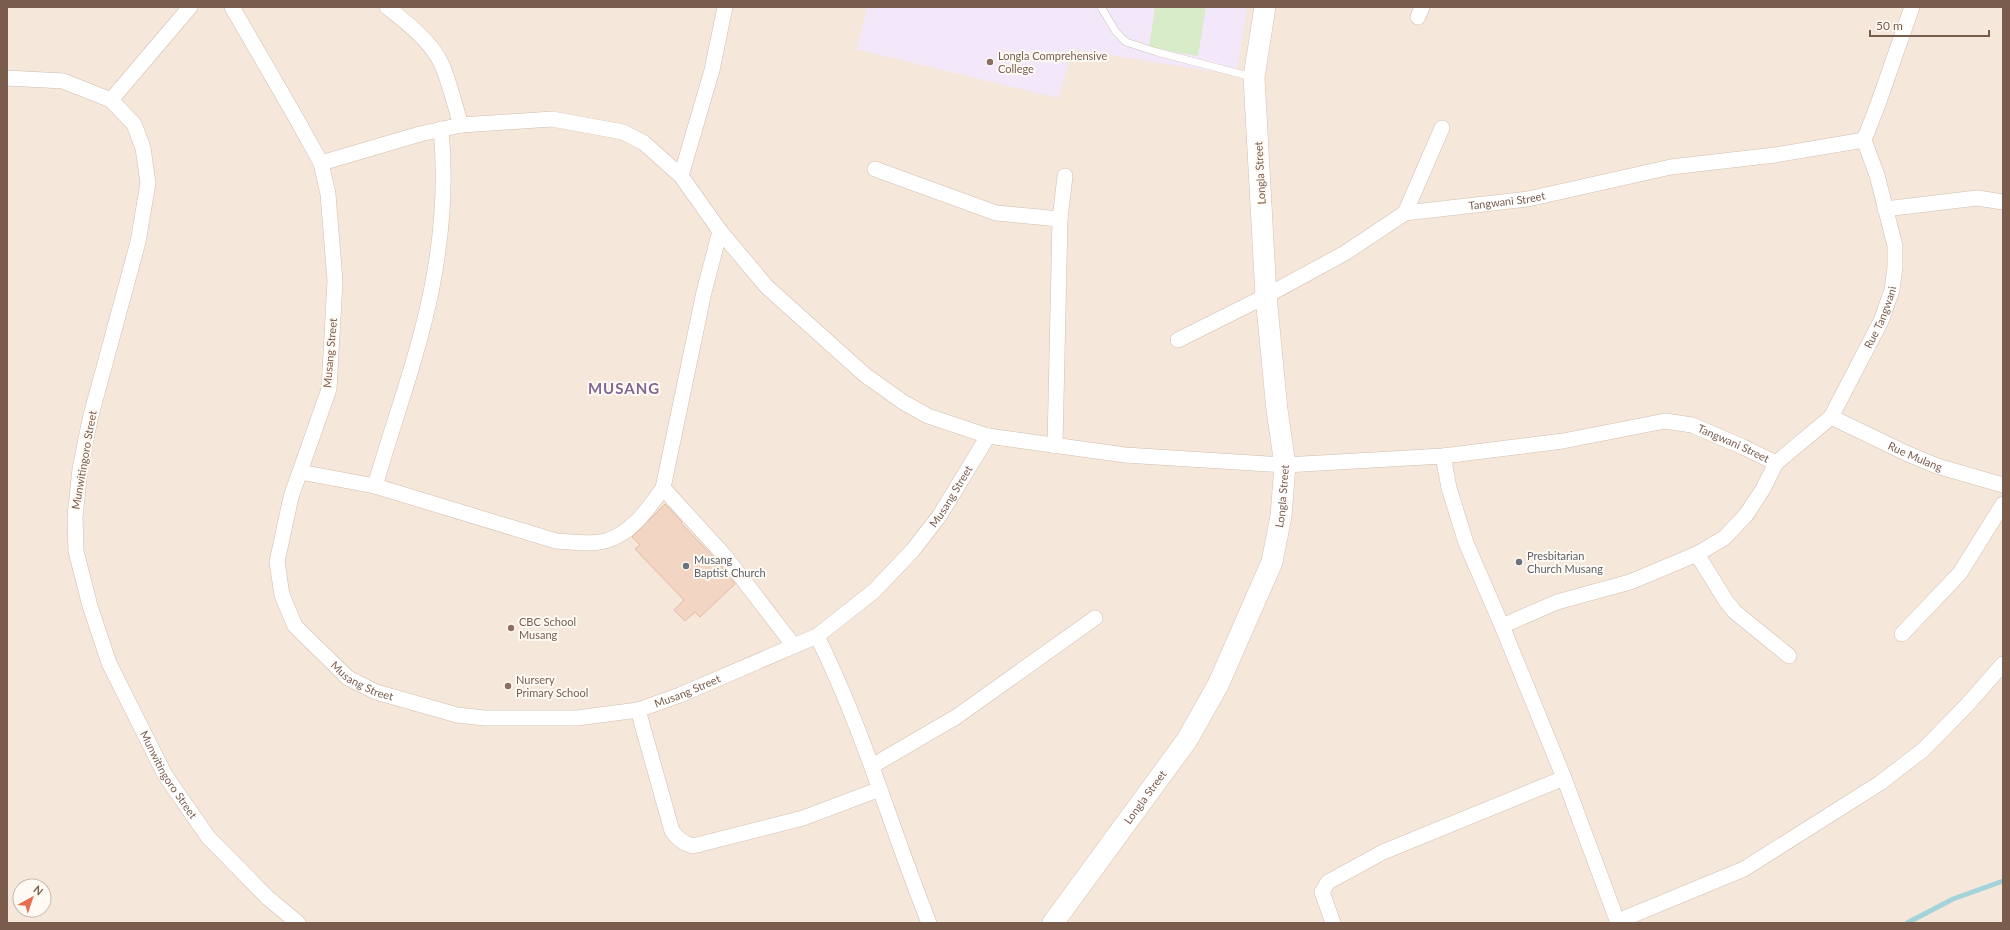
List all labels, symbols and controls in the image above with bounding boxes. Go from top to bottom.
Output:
scale bar [1870,12,1989,38]
text: 50 m [1876,18,1903,33]
place label: Longla Comprehensive College [998,49,1108,75]
marker: Longla Comprehensive College [985,57,995,67]
street label: Longla Street [1251,141,1268,205]
street label: Tangwani Street [1468,188,1546,212]
street label: Rue Tangwani [1861,285,1898,350]
street label: Musang Street [320,317,339,388]
district label: MUSANG [588,379,660,397]
street label: Munwitingoro Street [68,409,99,510]
street label: Tangwani Street [1696,421,1772,465]
street label: Rue Mulang [1886,438,1944,473]
street label: Musang Street [926,463,975,529]
street label: Longla Street [1272,464,1291,529]
place label: Presbitarian Church Musang [1527,549,1603,575]
place label: Musang Baptist Church [694,553,766,579]
marker: Presbitarian Church Musang [1514,557,1524,567]
marker: Musang Baptist Church [681,561,691,571]
place label: CBC School Musang [519,615,576,641]
marker: CBC School Musang [506,623,516,633]
street label: Musang Street [329,658,395,703]
street label: Musang Street [652,671,722,710]
place label: Nursery Primary School [516,673,588,699]
marker: Nursery Primary School [503,681,513,691]
street label: Munwitingoro Street [138,728,200,821]
street label: Longla Street [1121,767,1169,826]
north arrow [12,878,52,918]
text: N [31,882,46,898]

